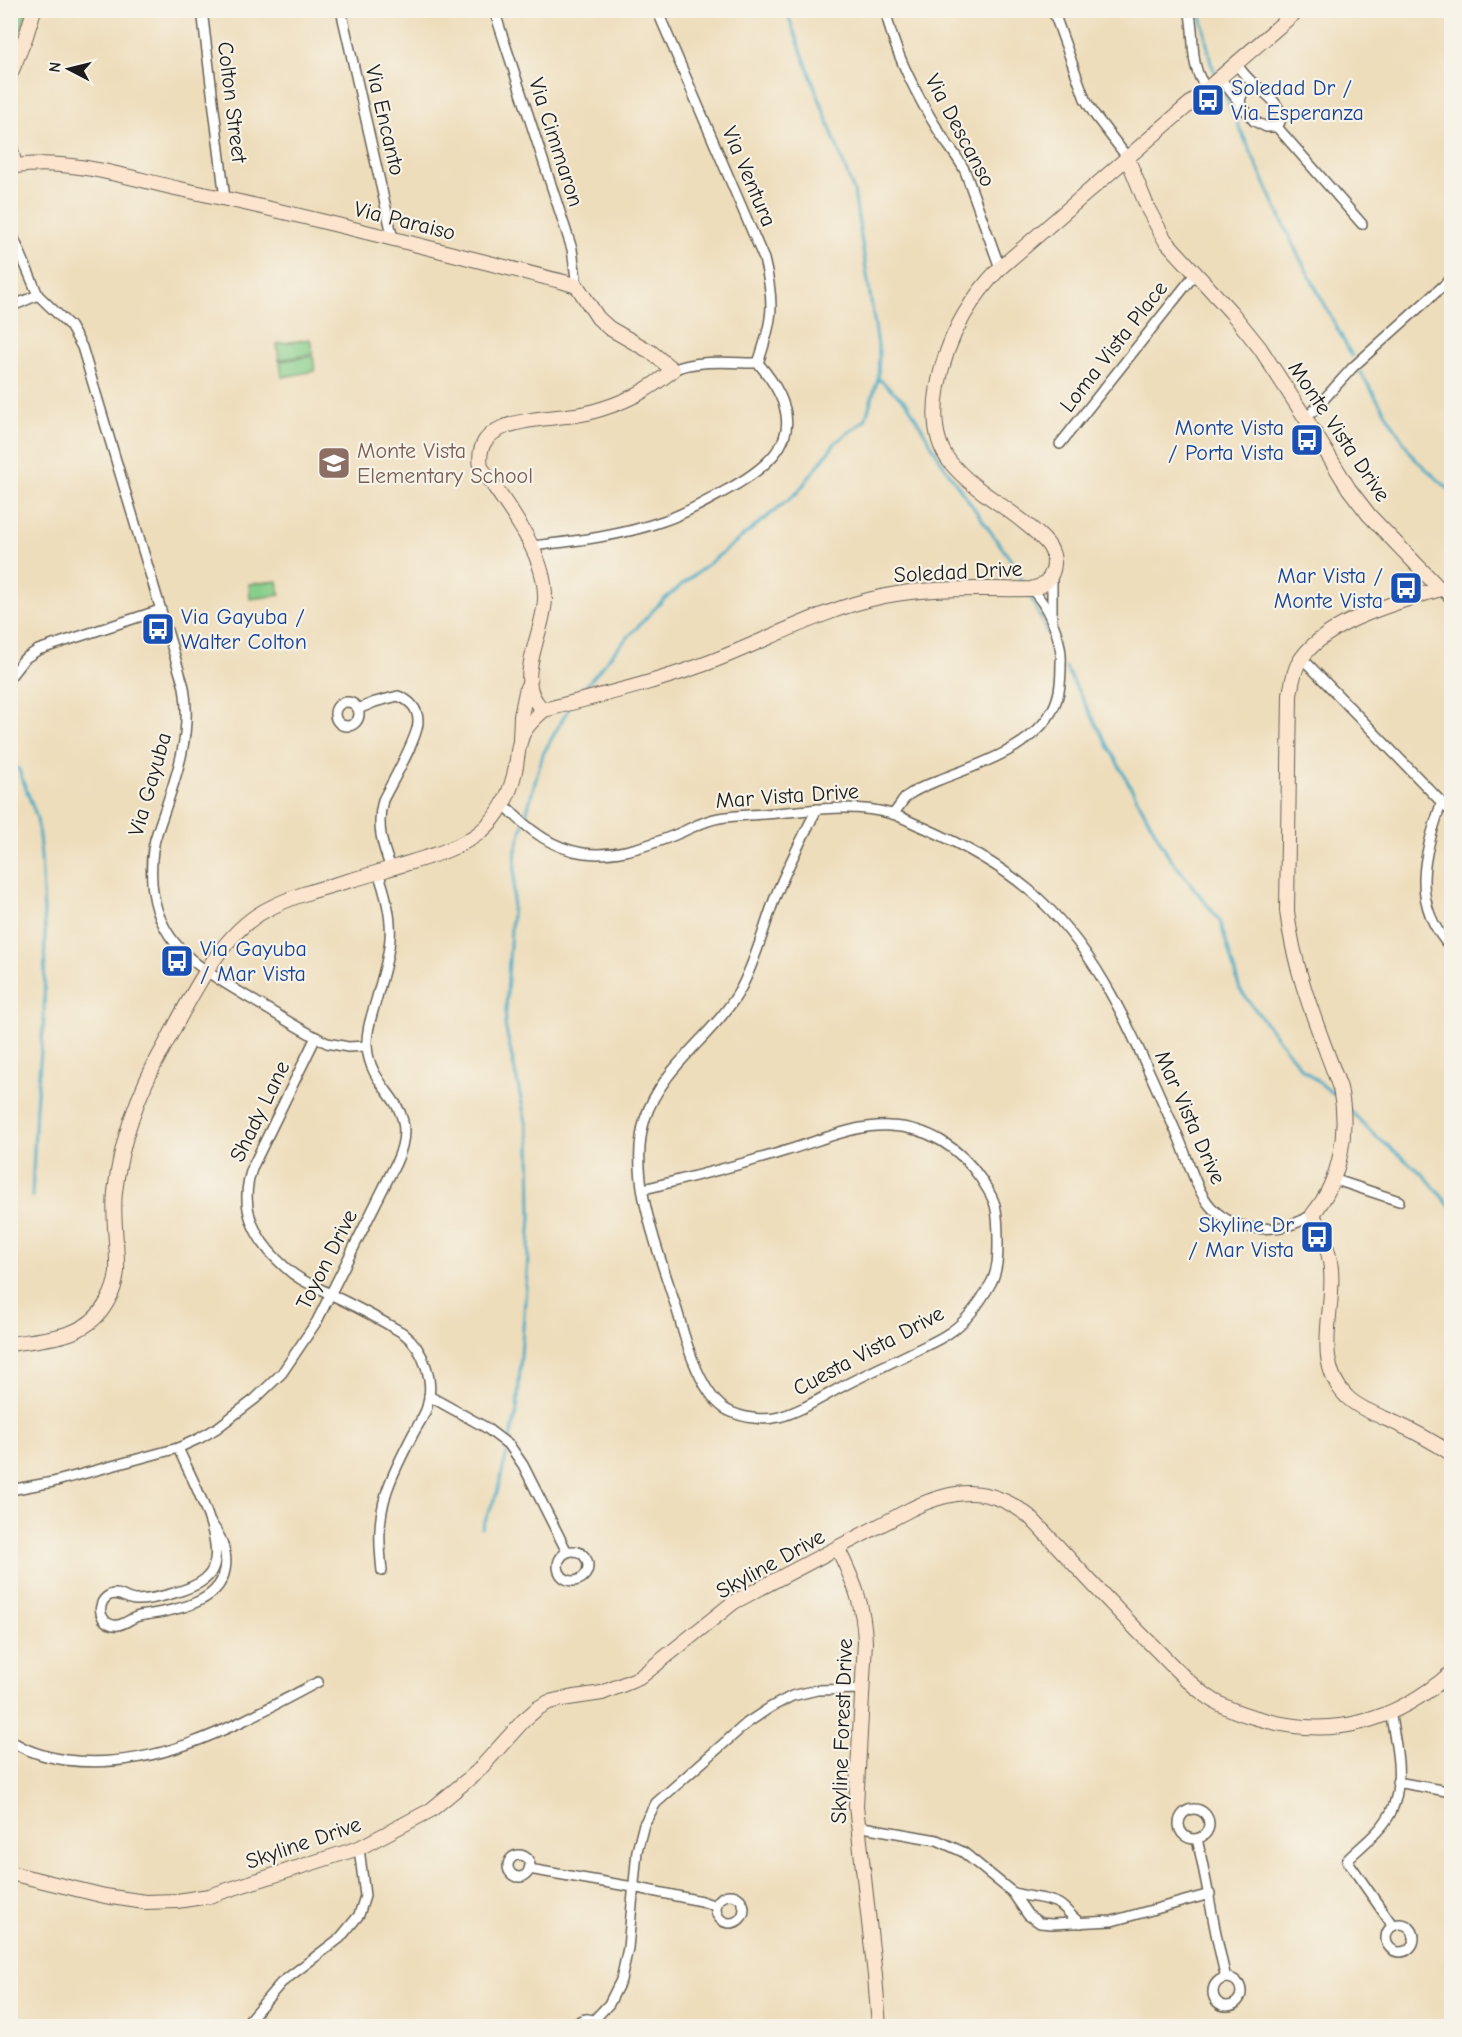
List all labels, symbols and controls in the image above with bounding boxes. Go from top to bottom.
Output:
north arrow [39,39,99,99]
street label: Colton Street [212,40,252,165]
text: N [46,61,65,74]
street label: Via Encanto [360,63,410,178]
street label: Via Descanso [919,69,1001,191]
street label: Via Cimmaron [523,75,589,210]
place label: Soledad Dr / Via Esperanza [1231,75,1364,126]
bus stop icon: Soledad Dr / Via Esperanza [1190,82,1226,118]
street label: Via Ventura [716,122,782,230]
street label: Via Paraiso [351,196,458,246]
street label: Loma Vista Place [1054,276,1173,417]
street label: Monte Vista Drive [1283,356,1396,507]
place label: Monte Vista / Porta Vista [1168,415,1284,466]
bus stop icon: Monte Vista / Porta Vista [1289,422,1325,458]
place label: Monte Vista Elementary School [357,438,533,489]
school or university icon: Monte Vista Elementary School [316,445,352,481]
street label: Soledad Drive [893,556,1023,588]
place label: Mar Vista / Monte Vista [1274,563,1383,614]
bus stop icon: Mar Vista / Monte Vista [1388,570,1424,606]
place label: Via Gayuba / Walter Colton [181,604,307,655]
bus stop icon: Via Gayuba / Walter Colton [140,611,176,647]
street label: Via Gayuba [123,729,177,839]
street label: Mar Vista Drive [715,778,860,814]
place label: Via Gayuba / Mar Vista [200,936,307,987]
bus stop icon: Via Gayuba / Mar Vista [159,943,195,979]
street label: Mar Vista Drive [1149,1047,1231,1188]
street label: Shady Lane [224,1057,296,1166]
street label: Toyon Drive [291,1205,363,1314]
place label: Skyline Dr / Mar Vista [1188,1212,1294,1263]
bus stop icon: Skyline Dr / Mar Vista [1299,1219,1335,1255]
street label: Cuesta Vista Drive [789,1300,948,1402]
street label: Skyline Drive [712,1523,829,1604]
street label: Skyline Forest Drive [826,1638,858,1824]
street label: Skyline Drive [242,1811,364,1875]

